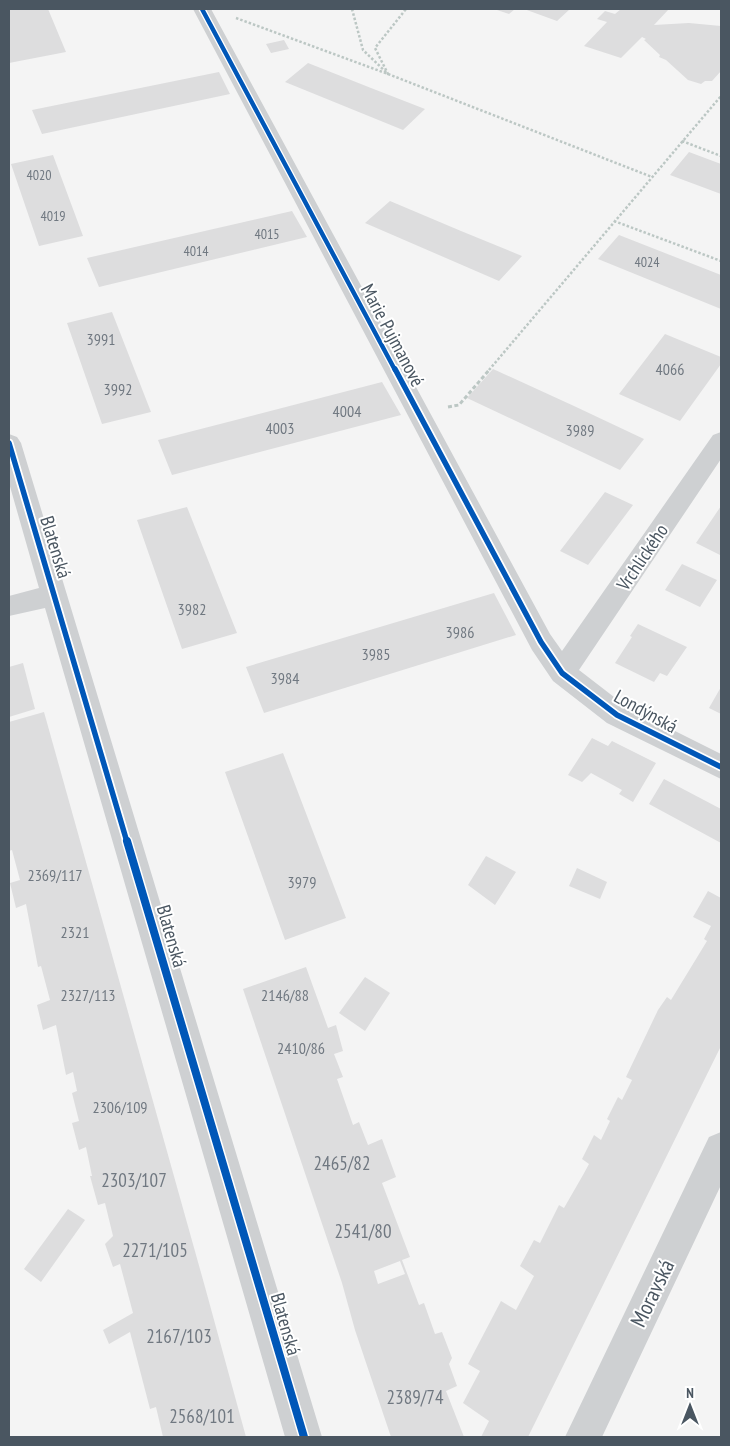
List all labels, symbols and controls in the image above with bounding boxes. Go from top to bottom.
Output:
house number: 4020 [26,166,52,184]
house number: 4019 [40,207,66,225]
house number: 4015 [254,225,280,243]
house number: 4014 [183,242,209,260]
house number: 4024 [634,253,660,271]
street label: Marie Pujmanové [356,280,430,391]
house number: 3991 [87,329,115,349]
house number: 4066 [656,359,684,379]
house number: 3992 [104,379,132,399]
house number: 4004 [333,401,361,421]
house number: 4003 [266,418,294,438]
house number: 3989 [566,420,594,440]
street label: Blatenská [35,513,77,581]
street label: Vrchlického [610,519,673,596]
house number: 3982 [178,599,206,619]
house number: 3986 [446,622,474,642]
house number: 3985 [362,644,390,664]
house number: 3984 [271,668,299,688]
street label: Londýnská [610,684,682,738]
house number: 2369/117 [27,865,83,885]
house number: 3979 [288,872,316,892]
street label: Blatenská [152,902,192,970]
house number: 2321 [61,922,89,942]
house number: 2327/113 [60,985,116,1005]
house number: 2146/88 [261,985,309,1005]
house number: 2410/86 [277,1038,325,1058]
house number: 2306/109 [92,1097,148,1117]
house number: 2465/82 [314,1151,370,1175]
house number: 2303/107 [101,1168,167,1192]
house number: 2541/80 [335,1219,391,1243]
house number: 2271/105 [122,1238,188,1262]
street label: Moravská [624,1255,680,1331]
street label: Blatenská [266,1290,306,1358]
house number: 2167/103 [146,1324,212,1348]
north arrow [665,1381,715,1431]
text: N [686,1384,694,1402]
house number: 2389/74 [387,1385,444,1409]
house number: 2568/101 [169,1404,235,1428]

